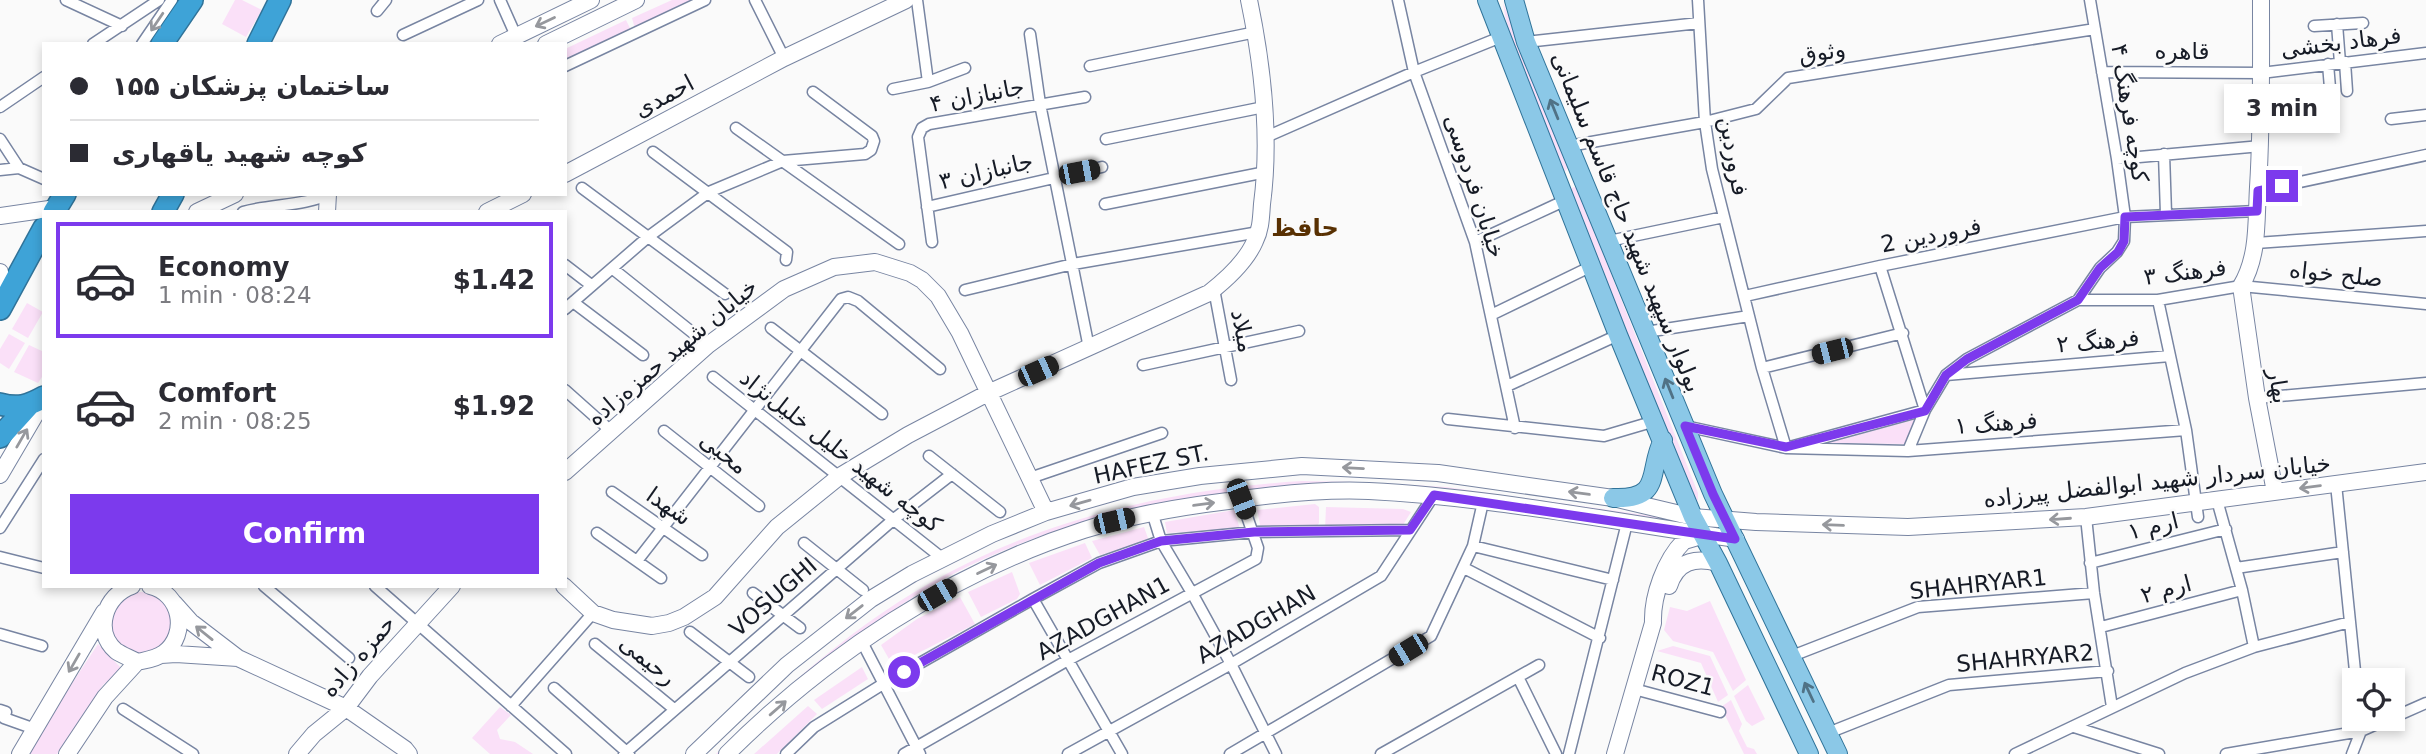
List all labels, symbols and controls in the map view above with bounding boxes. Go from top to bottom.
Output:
one-way arrow [150,12,164,31]
one-way arrow [535,15,556,29]
street label: فرهاد بخشی [2279,22,2403,63]
street label: وثوق [1797,35,1848,70]
street label: قاهره [2155,38,2209,65]
street label: کوچه فرهنگ ۴ [2105,42,2154,184]
street label: بولوار سپهبد شهید حاج قاسم سلیمانی [1546,48,1707,396]
street label: احمدی [630,70,698,122]
text: ساختمان پزشکان ۱۵۵ [112,71,390,101]
street label: جانبازان ۴ [928,73,1027,118]
callout: 3 min [2224,85,2340,134]
text: 3 min [2246,95,2318,121]
one-way arrow [1547,99,1560,121]
street label: خیابان فردوسی [1439,111,1510,261]
street label: فروردین [1713,114,1754,198]
text: کوچه شهید یاقهاری [112,138,367,168]
street label: جانبازان ۳ [936,148,1036,195]
car [1057,158,1102,186]
route end [2266,170,2298,202]
street label: فروردین 2 [1878,213,1984,258]
district label: حافظ [1271,214,1339,242]
icon: car [74,249,137,312]
text: Economy [158,252,289,282]
street label: فرهنگ ۳ [2142,254,2228,291]
street label: صلح خواه [2288,256,2384,293]
text: $1.42 [453,265,535,295]
street label: خیابان شهید حمزه‌زاده [582,273,763,432]
text: 1 min · 08:24 [158,282,312,308]
street label: میلاد [1226,307,1260,355]
street label: فرهنگ ۲ [2056,324,2141,359]
car [1810,336,1855,366]
car [1015,353,1062,389]
street label: کوچه شهید خلیل خلیل‌نژاد [735,364,947,538]
street label: بهار [2262,366,2295,406]
icon: car [74,375,137,438]
one-way arrow [1662,377,1675,399]
text: Comfort [158,378,276,408]
text: $1.92 [453,391,535,421]
street label: فرهنگ ۱ [1954,407,2038,440]
text: 2 min · 08:25 [158,408,312,434]
street label: محبی [695,426,753,480]
one-way arrow [15,428,29,448]
street label: HAFEZ ST. [1091,439,1211,489]
street label: خیابان سردار شهید ابوالفضل پیرزاده [1982,450,2332,513]
one-way arrow [1341,462,1364,475]
car [1224,476,1259,522]
street label: شهدا [641,481,696,531]
one-way arrow [2299,481,2322,494]
one-way arrow [1568,487,1590,500]
button: Confirm [70,494,539,574]
one-way arrow [1069,497,1091,510]
one-way arrow [1192,497,1215,510]
car [1092,506,1137,536]
street label: ارم ۱ [2125,507,2181,546]
one-way arrow [2049,513,2072,526]
one-way arrow [1821,518,1844,531]
street label: VOSUGHI [724,552,822,642]
one-way arrow [976,561,997,575]
street label: SHAHRYAR1 [1908,564,2048,604]
street label: ارم ۲ [2138,570,2194,609]
street label: AZADGHAN1 [1032,571,1174,665]
car [914,575,961,615]
street label: AZADGHAN [1192,579,1320,669]
one-way arrow [846,604,864,619]
street label: حمزه زاده [316,610,401,703]
one-way arrow [196,625,214,640]
street label: رحیمی [614,630,681,691]
car [1385,630,1432,670]
street label: SHAHRYAR2 [1955,639,2095,677]
one-way arrow [67,652,81,672]
route start [888,656,920,688]
street label: ROZ1 [1648,659,1718,701]
map controls [2342,668,2405,731]
button: locate [2342,668,2405,731]
one-way arrow [1801,682,1815,703]
one-way arrow [769,700,787,716]

